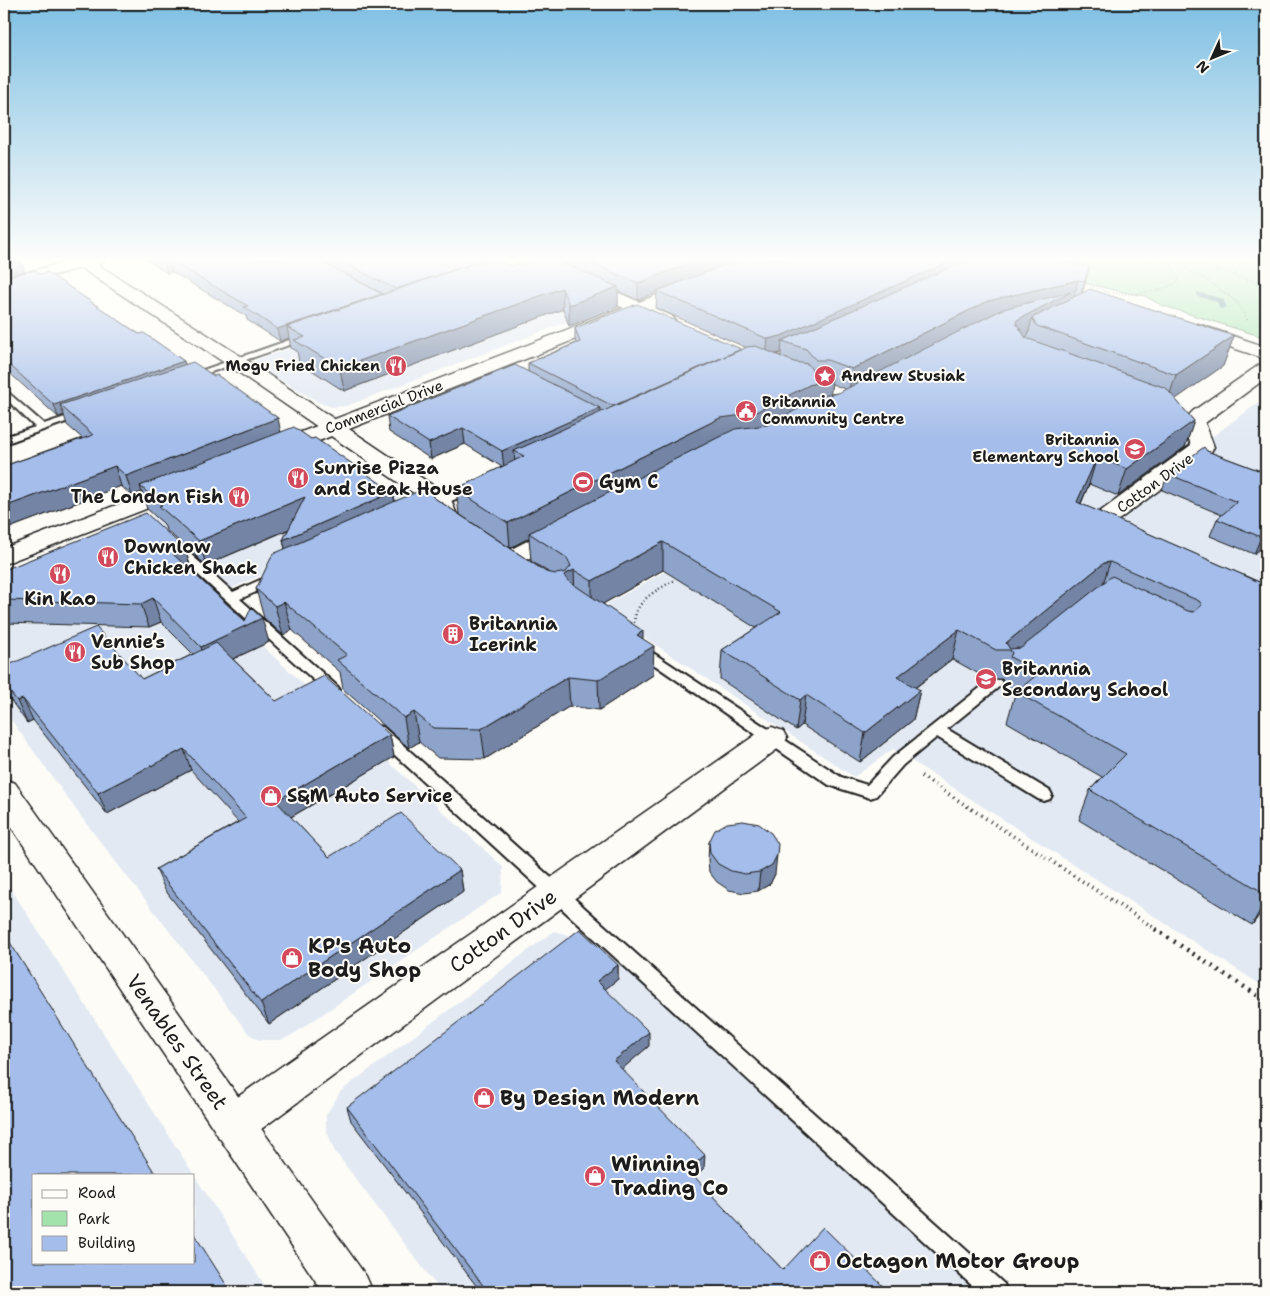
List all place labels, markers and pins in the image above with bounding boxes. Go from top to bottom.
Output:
restaurant icon: Mogu Fried Chicken [384,354,408,378]
place label: Mogu Fried Chicken [225,356,380,376]
place icon: Andrew Stusiak [813,364,837,388]
place label: Andrew Stusiak [841,366,966,386]
place label: Britannia Community Centre [762,392,904,429]
public building icon: Britannia Community Centre [734,399,758,423]
place label: Britannia Elementary School [972,430,1120,467]
school or university icon: Britannia Elementary School [1123,437,1147,461]
place label: Sunrise Pizza and Steak House [314,456,473,501]
restaurant icon: Sunrise Pizza and Steak House [286,466,310,490]
sports icon: Gym C [571,470,595,494]
place label: Gym C [599,470,658,494]
place label: The London Fish [71,485,223,509]
restaurant icon: The London Fish [227,485,251,509]
place label: Downlow Chicken Shack [124,535,258,580]
restaurant icon: Downlow Chicken Shack [96,545,120,569]
restaurant icon: Kin Kao [48,562,72,586]
place label: Kin Kao [24,587,96,611]
place label: Britannia Icerink [469,612,558,657]
building icon: Britannia Icerink [441,622,465,646]
place label: Vennie’s Sub Shop [91,630,175,675]
restaurant icon: Vennie’s Sub Shop [63,640,87,664]
place label: Britannia Secondary School [1002,657,1168,702]
school or university icon: Britannia Secondary School [974,667,998,691]
shop icon: S&M Auto Service [259,784,283,808]
place label: S&M Auto Service [287,784,453,808]
place label: KP's Auto Body Shop [308,932,421,984]
shop icon: KP's Auto Body Shop [280,946,304,970]
place label: By Design Modern [500,1084,699,1112]
shop icon: By Design Modern [472,1086,496,1110]
place label: Winning Trading Co [611,1150,728,1202]
shop icon: Winning Trading Co [583,1164,607,1188]
place label: Octagon Motor Group [836,1247,1079,1275]
shop icon: Octagon Motor Group [808,1249,832,1273]

